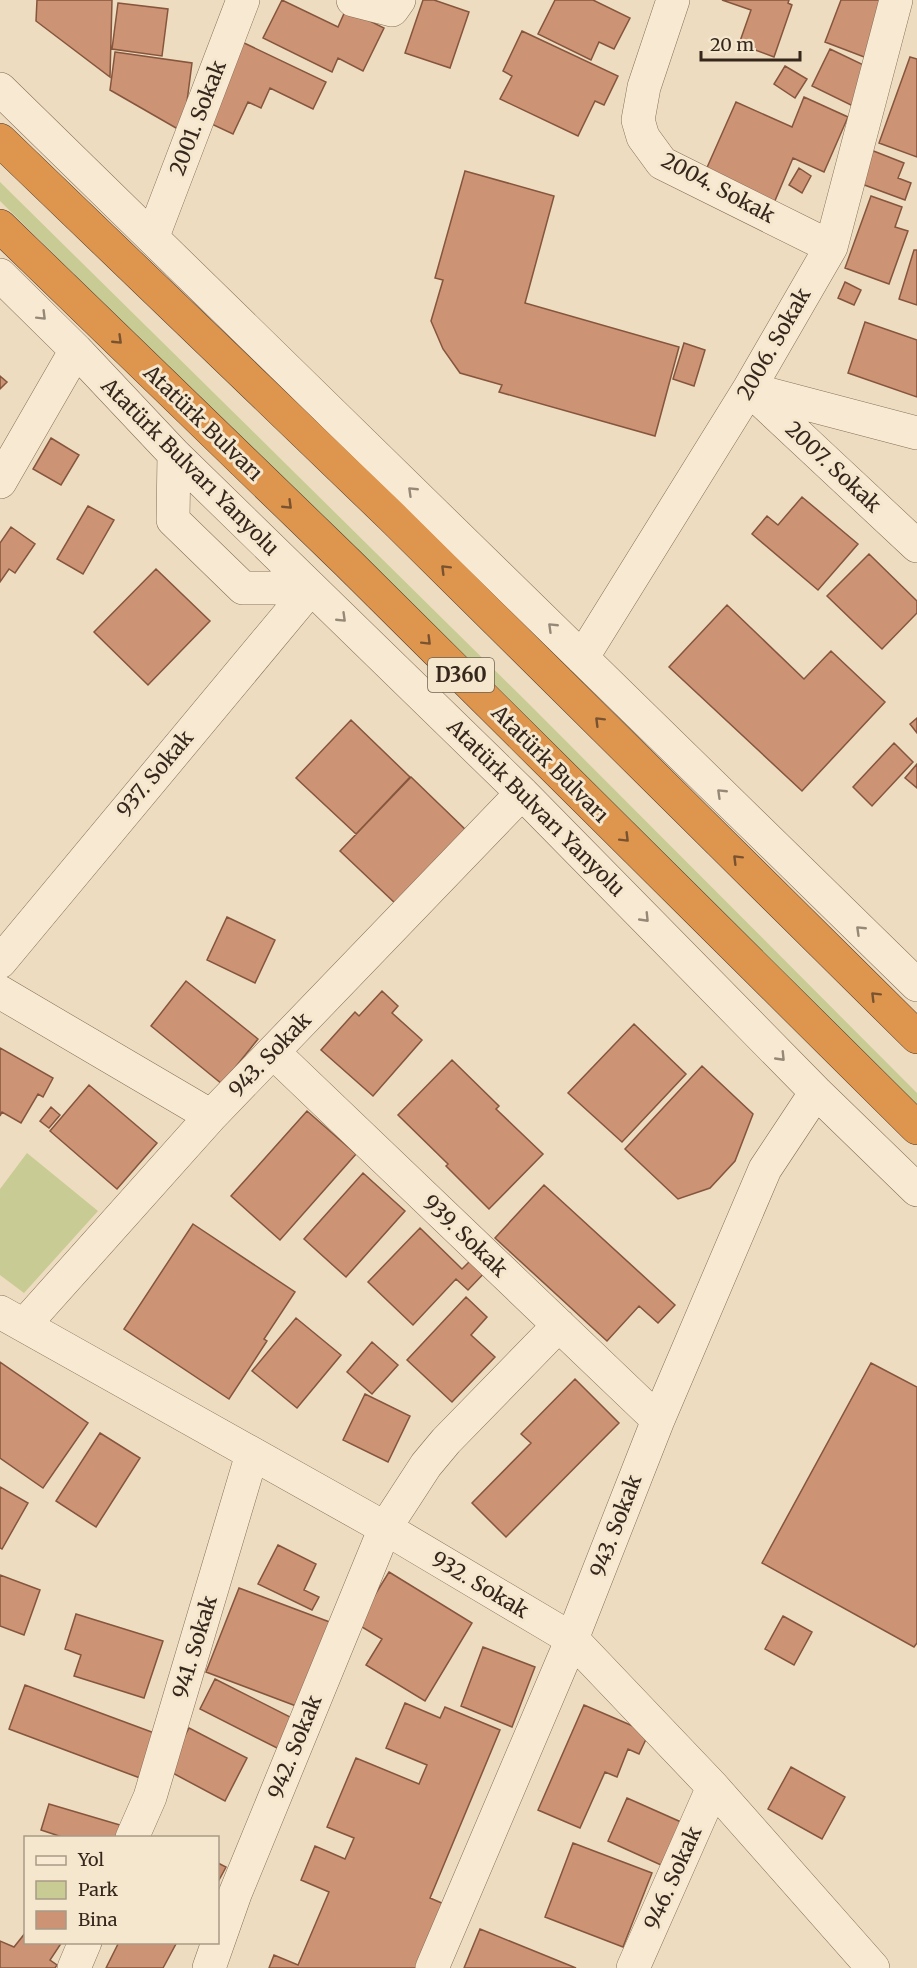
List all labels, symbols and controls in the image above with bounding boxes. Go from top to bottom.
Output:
scale bar [701,24,800,62]
text: 20 m [710,33,754,56]
street label: 2001. Sokak [163,56,232,179]
street label: 2004. Sokak [657,146,780,229]
street label: 2006. Sokak [731,282,817,404]
one-way arrow [34,309,45,320]
one-way arrow [111,333,121,344]
street label: Atatürk Bulvarı [137,358,269,486]
street label: Atatürk Bulvarı Yanyolu [95,371,285,561]
street label: 2007. Sokak [780,415,887,518]
one-way arrow [409,487,419,498]
one-way arrow [281,498,291,509]
one-way arrow [442,566,453,577]
one-way arrow [336,611,346,622]
one-way arrow [548,624,559,635]
one-way arrow [419,634,430,645]
road number: D360 [428,658,494,692]
street label: Atatürk Bulvarı [485,699,615,828]
street label: Atatürk Bulvarı Yanyolu [441,712,631,902]
one-way arrow [595,718,606,729]
street label: 937. Sokak [110,724,199,823]
one-way arrow [717,790,728,801]
one-way arrow [617,831,628,842]
one-way arrow [733,855,744,865]
one-way arrow [638,911,649,921]
one-way arrow [857,926,868,937]
one-way arrow [872,992,882,1003]
street label: 943. Sokak [223,1006,317,1103]
one-way arrow [774,1050,785,1061]
street label: 939. Sokak [417,1189,514,1283]
street label: 943. Sokak [584,1470,648,1581]
street label: 932. Sokak [427,1545,534,1624]
street label: 941. Sokak [166,1592,223,1701]
street label: 942. Sokak [262,1690,328,1803]
street label: 946. Sokak [638,1821,708,1934]
legend [24,1836,219,1944]
text: Yol [77,1848,104,1871]
text: Park [78,1878,119,1901]
text: Bina [78,1908,118,1931]

